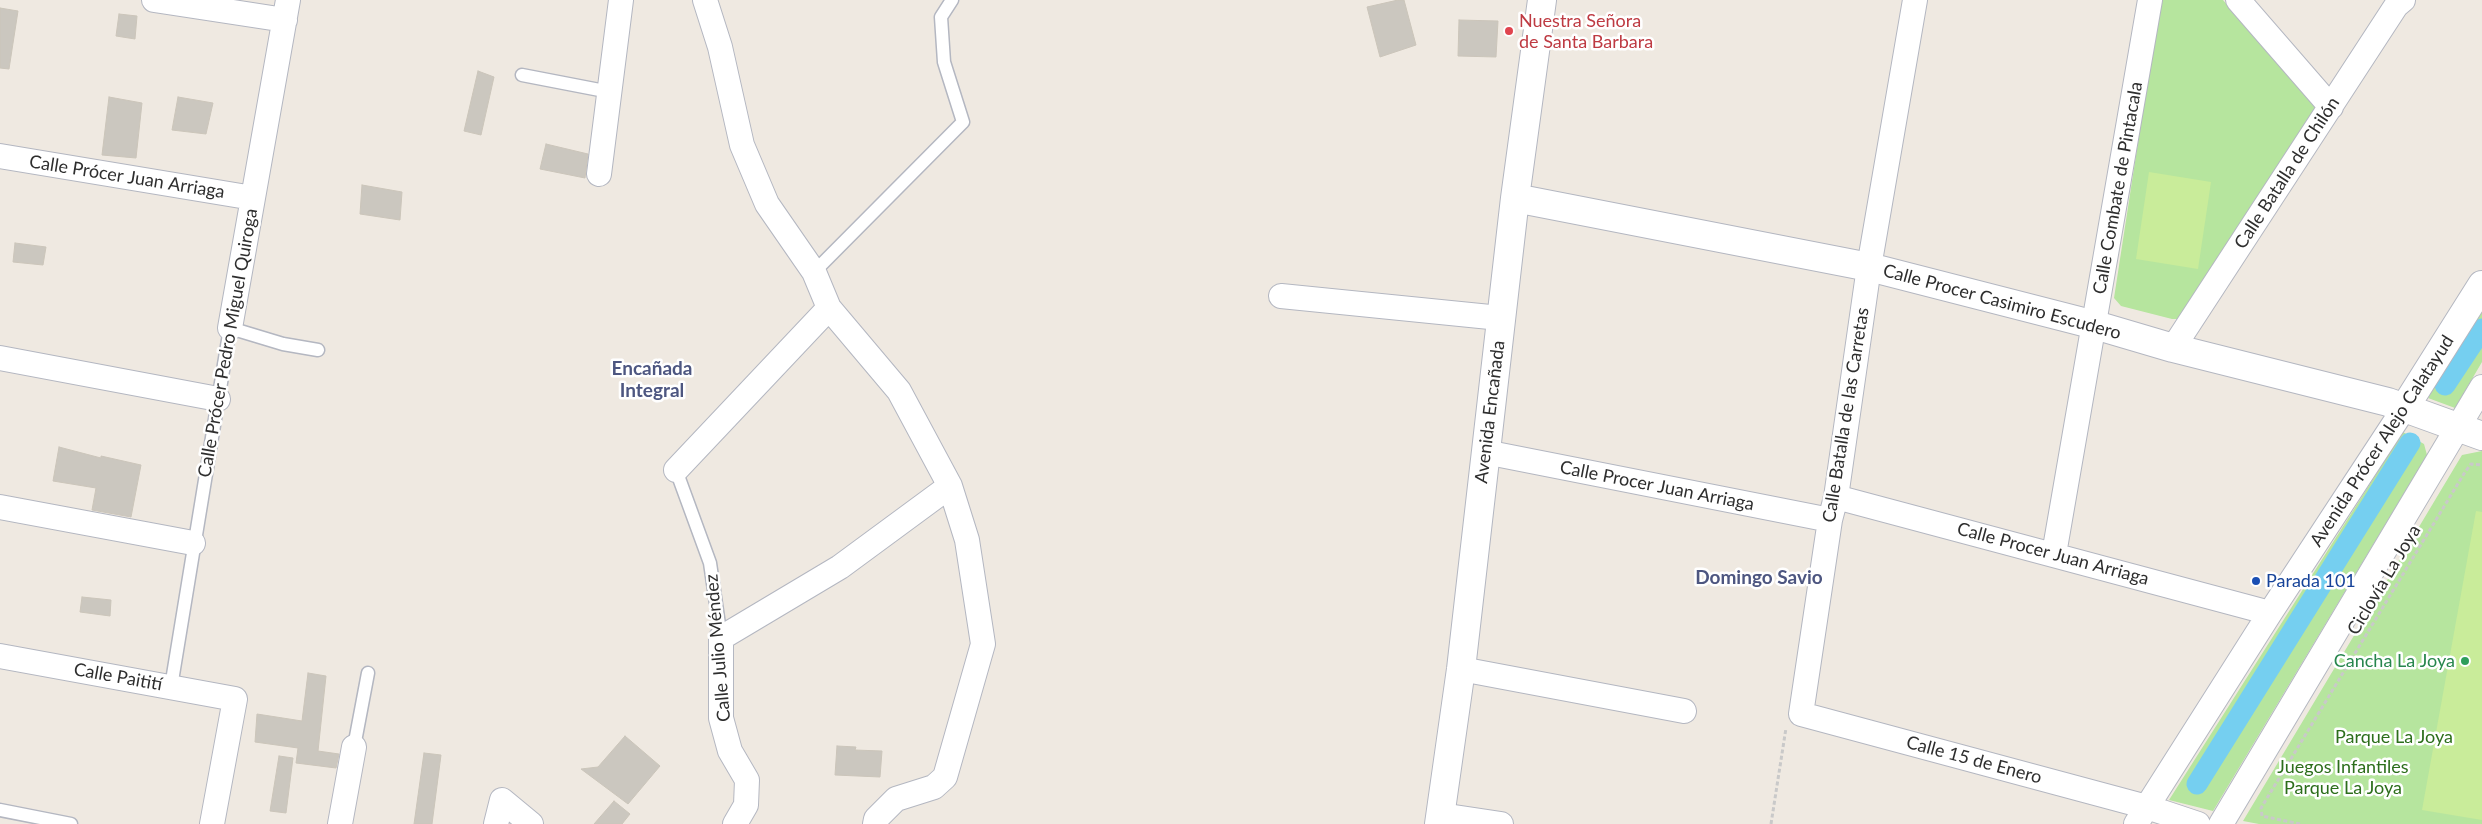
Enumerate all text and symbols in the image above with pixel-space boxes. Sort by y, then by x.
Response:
place label: Nuestra Señora de Santa Barbara [1519,10,1653,52]
marker: Nuestra Señora de Santa Barbara [1503,25,1515,37]
street label: Calle Combate de Pintacala [2089,80,2147,296]
street label: Calle Batalla de Chilón [2230,93,2344,253]
street label: Calle Prócer Juan Arriaga [28,151,226,203]
street label: Calle Prócer Pedro Miguel Quiroga [194,207,262,479]
street label: Calle Procer Casimiro Escudero [1881,260,2123,344]
street label: Calle Batalla de las Carretas [1818,306,1874,524]
street label: Avenida Prócer Alejo Calatayud [2305,331,2459,551]
street label: Avenida Encañada [1471,339,1509,485]
district label: Encañada Integral [611,358,693,402]
street label: Calle Procer Juan Arriaga [1558,457,1756,515]
street label: Calle Procer Juan Arriaga [1955,518,2151,590]
street label: Ciclovía La Joya [2343,521,2425,639]
district label: Domingo Savio [1695,567,1823,589]
place label: Parada 101 [2266,570,2356,592]
street label: Calle Julio Méndez [701,573,735,723]
marker: Parada 101 [2250,575,2262,587]
place label: Cancha La Joya [2334,650,2455,672]
marker: Cancha La Joya [2459,655,2471,667]
street label: Calle Paitití [72,659,164,695]
park label: Parque La Joya [2335,726,2453,748]
street label: Calle 15 de Enero [1904,732,2044,788]
park label: Juegos Infantiles Parque La Joya [2277,756,2409,799]

